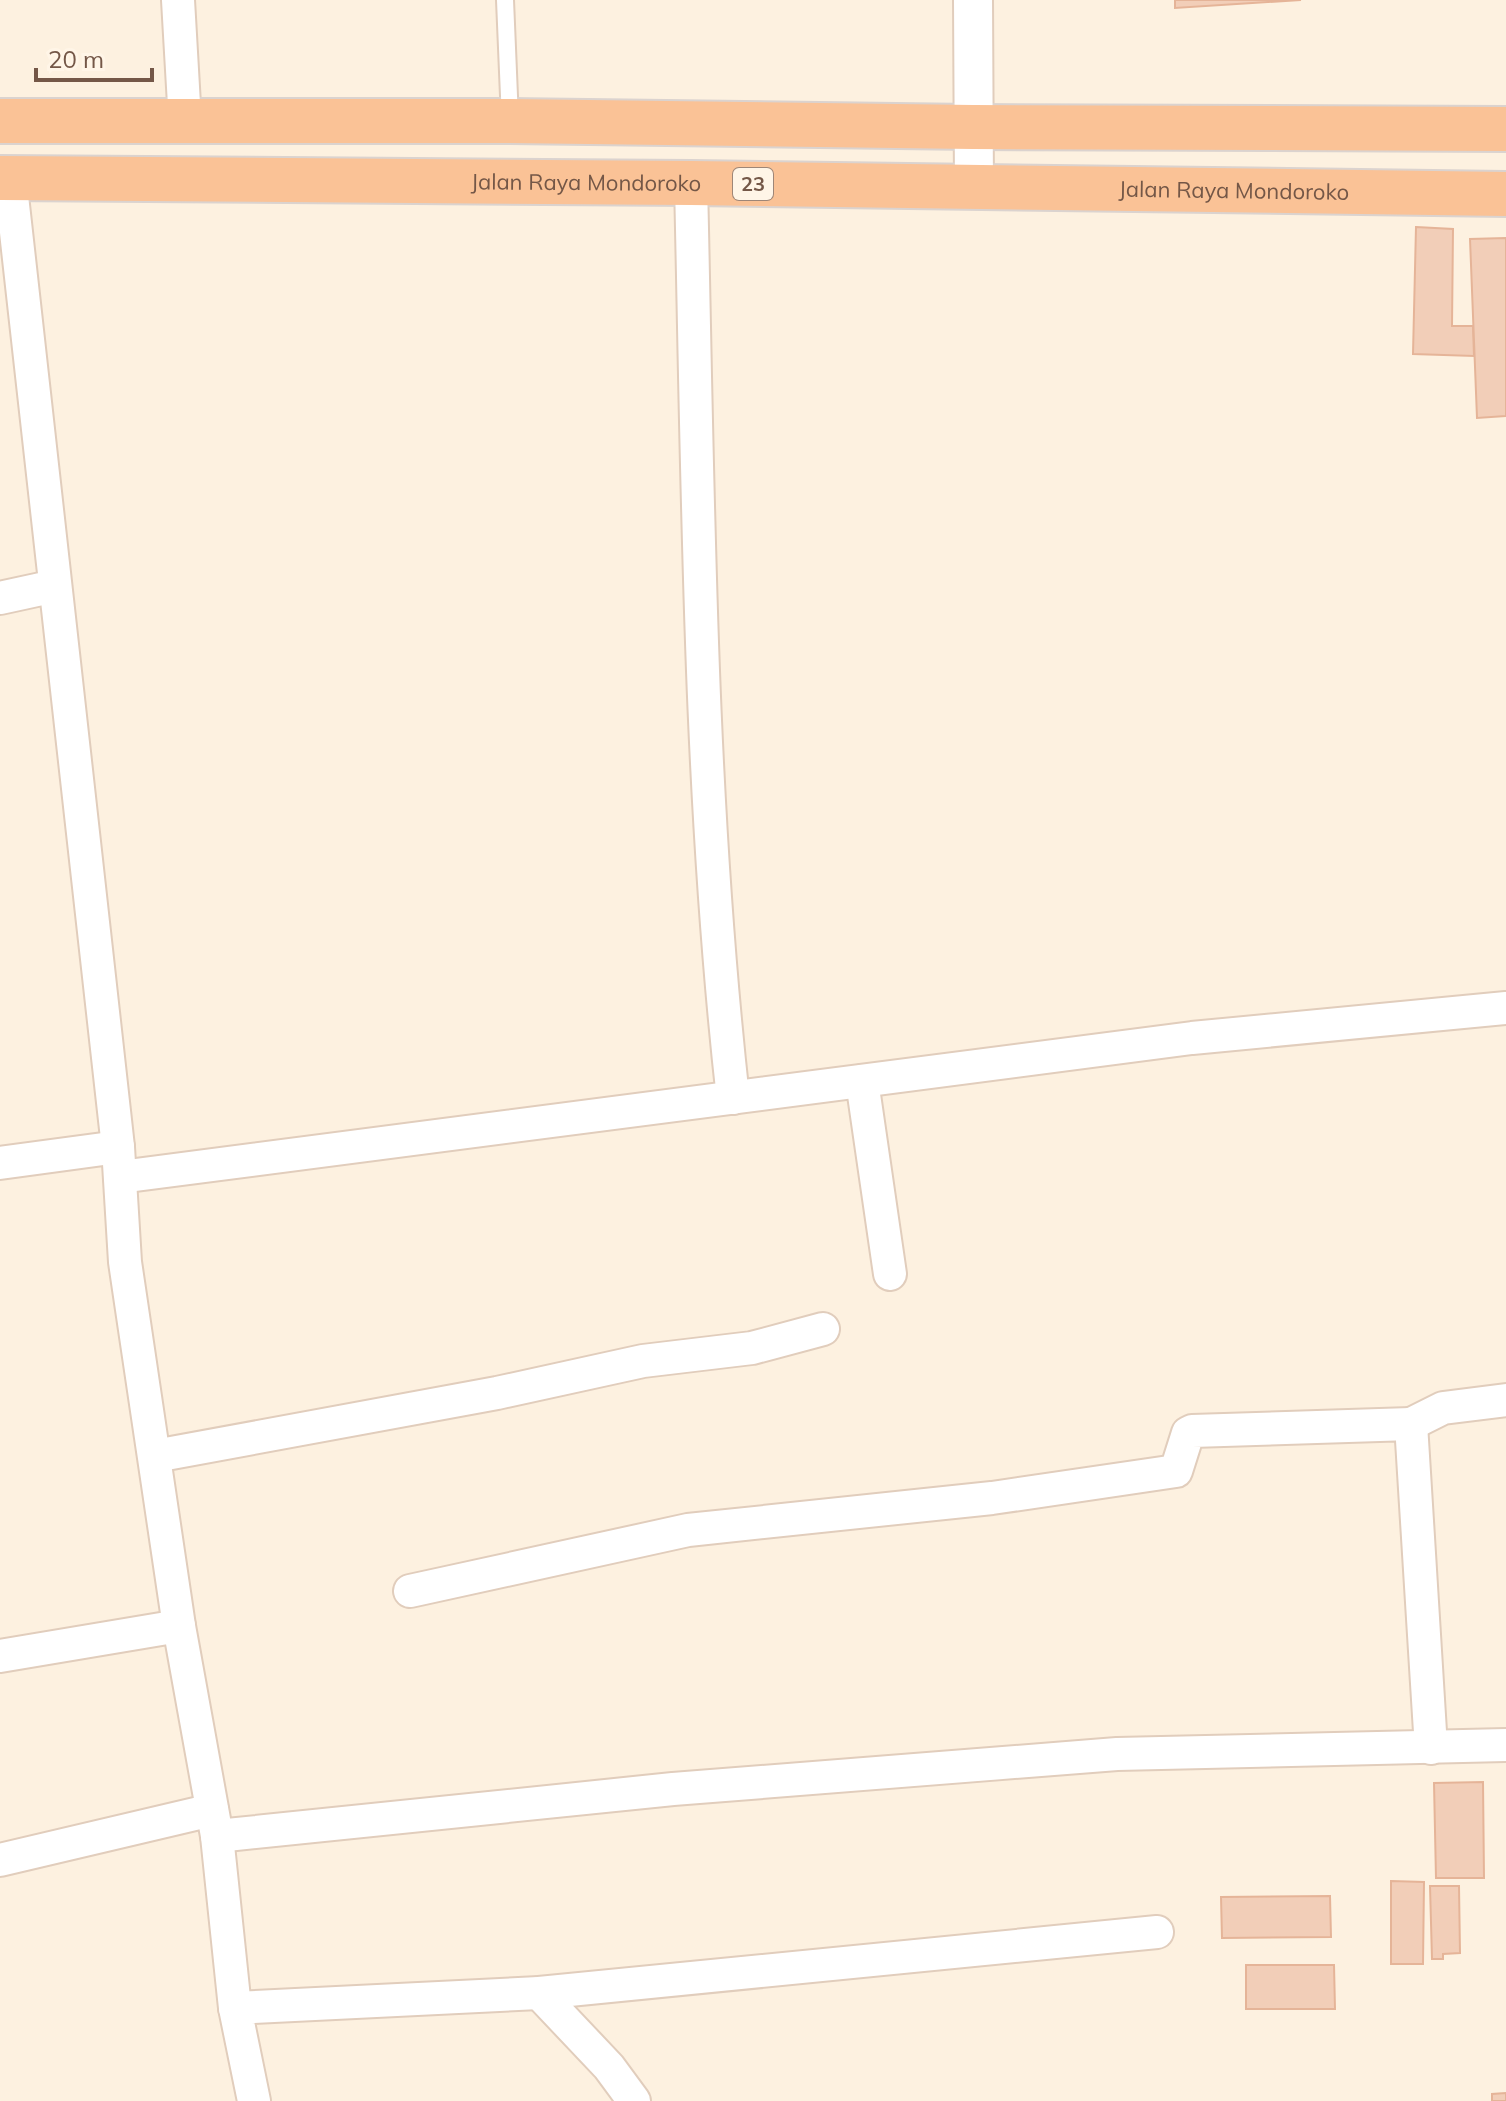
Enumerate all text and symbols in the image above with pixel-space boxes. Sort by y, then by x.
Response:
scale bar [36,32,152,82]
text: 20 m [48,44,104,74]
street label: Jalan Raya Mondoroko [471,167,701,197]
road number: 23 [733,168,773,200]
street label: Jalan Raya Mondoroko [1119,175,1349,206]

